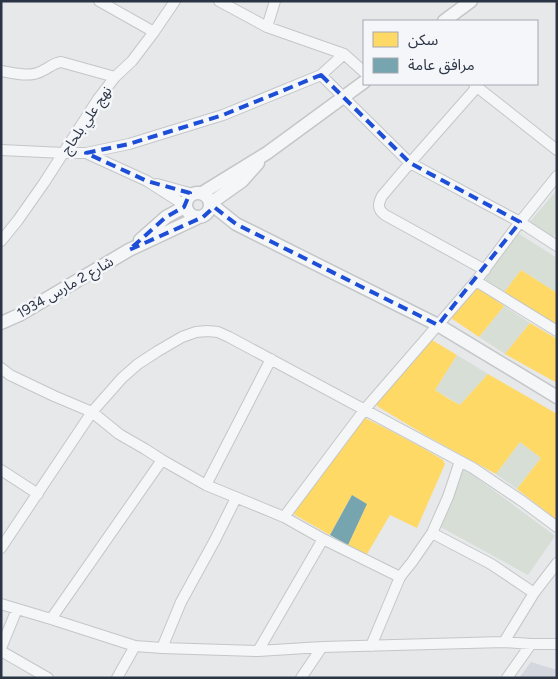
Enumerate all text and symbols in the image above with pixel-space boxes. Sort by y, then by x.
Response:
legend [363,20,538,85]
text: سكن [408,31,439,49]
text: مرافق عامة [408,56,475,75]
street label: نهج علي بلحاج [57,83,117,159]
street label: شارع 2 مارس 1934 [14,253,118,324]

